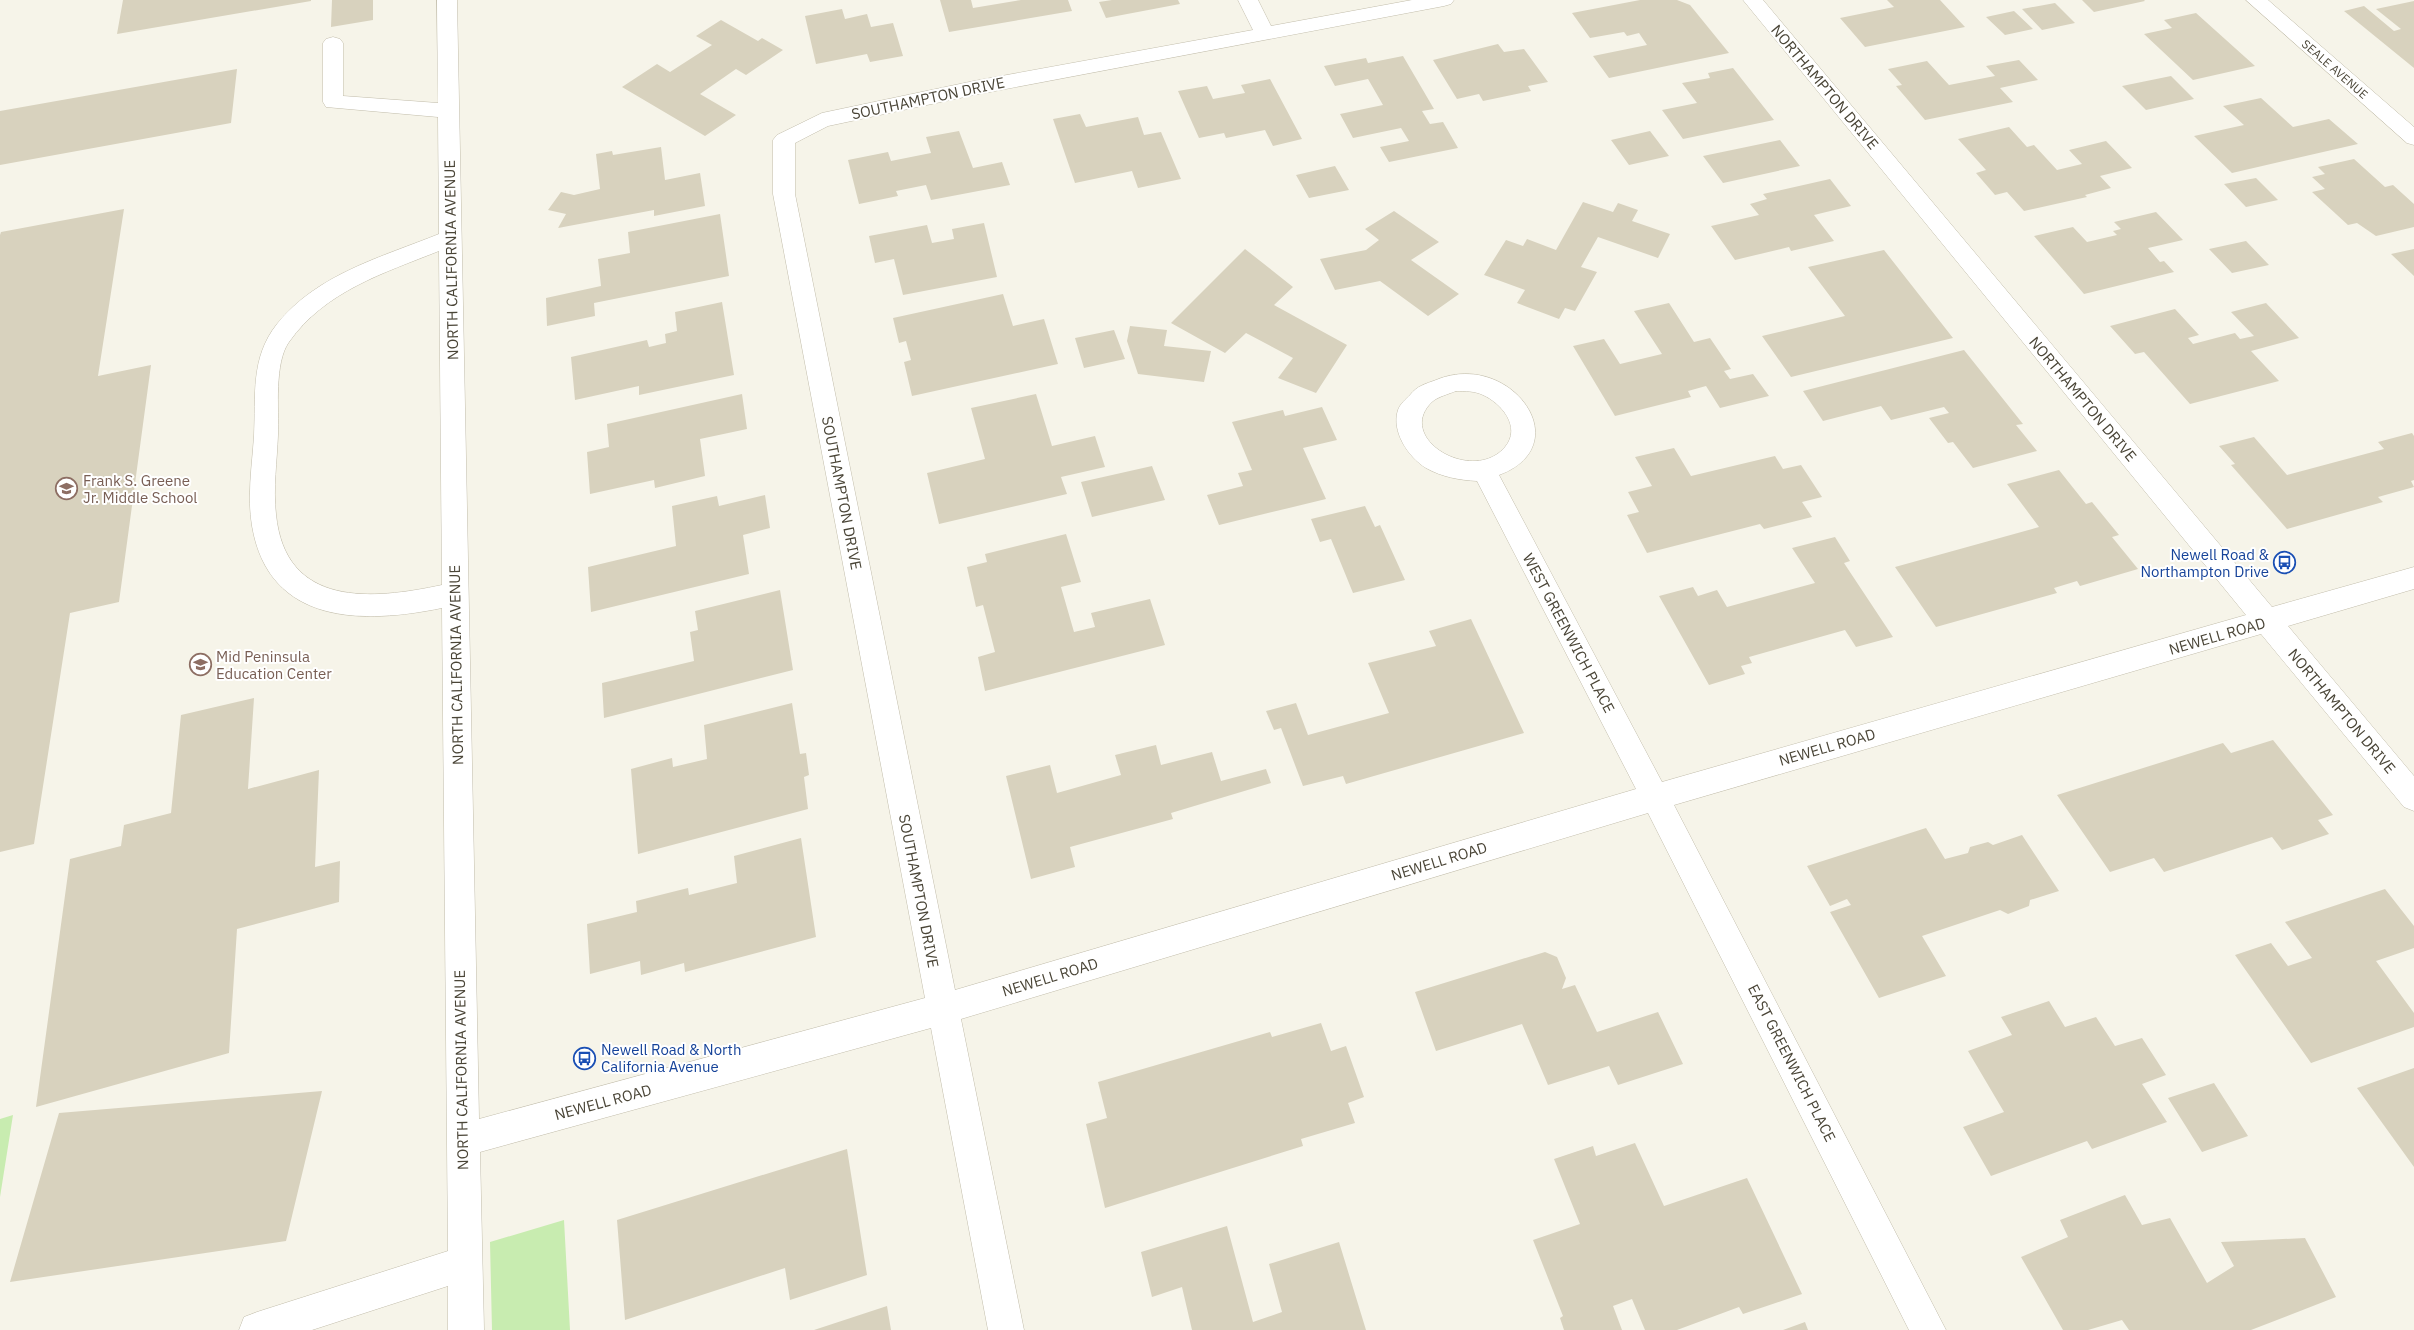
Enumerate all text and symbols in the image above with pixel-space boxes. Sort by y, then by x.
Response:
street label: NORTHAMPTON DRIVE [1767,21,1883,153]
street label: SEALE AVENUE [2299,36,2371,102]
street label: SOUTHAMPTON DRIVE [850,72,1006,124]
street label: NORTH CALIFORNIA AVENUE [440,160,462,360]
street label: NORTHAMPTON DRIVE [2025,333,2141,465]
street label: SOUTHAMPTON DRIVE [818,415,866,571]
place label: Frank S. Greene Jr. Middle School [83,471,197,507]
school or university icon: Frank S. Greene Jr. Middle School [55,477,79,501]
place label: Newell Road & Northampton Drive [2140,545,2270,581]
street label: WEST GREENWICH PLACE [1519,550,1619,716]
bus stop icon: Newell Road & Northampton Drive [2273,551,2297,575]
street label: NORTH CALIFORNIA AVENUE [445,565,467,765]
street label: NEWELL ROAD [2167,613,2267,659]
street label: NORTHAMPTON DRIVE [2284,645,2400,777]
place label: Mid Peninsula Education Center [216,647,332,683]
school or university icon: Mid Peninsula Education Center [188,653,212,677]
street label: NEWELL ROAD [1777,724,1877,770]
street label: SOUTHAMPTON DRIVE [895,813,943,969]
street label: NEWELL ROAD [1389,837,1489,885]
street label: NEWELL ROAD [1000,953,1100,1001]
street label: NORTH CALIFORNIA AVENUE [450,970,472,1170]
street label: EAST GREENWICH PLACE [1744,981,1840,1145]
place label: Newell Road & North California Avenue [601,1040,741,1076]
bus stop icon: Newell Road & North California Avenue [573,1046,597,1070]
street label: NEWELL ROAD [552,1080,654,1124]

